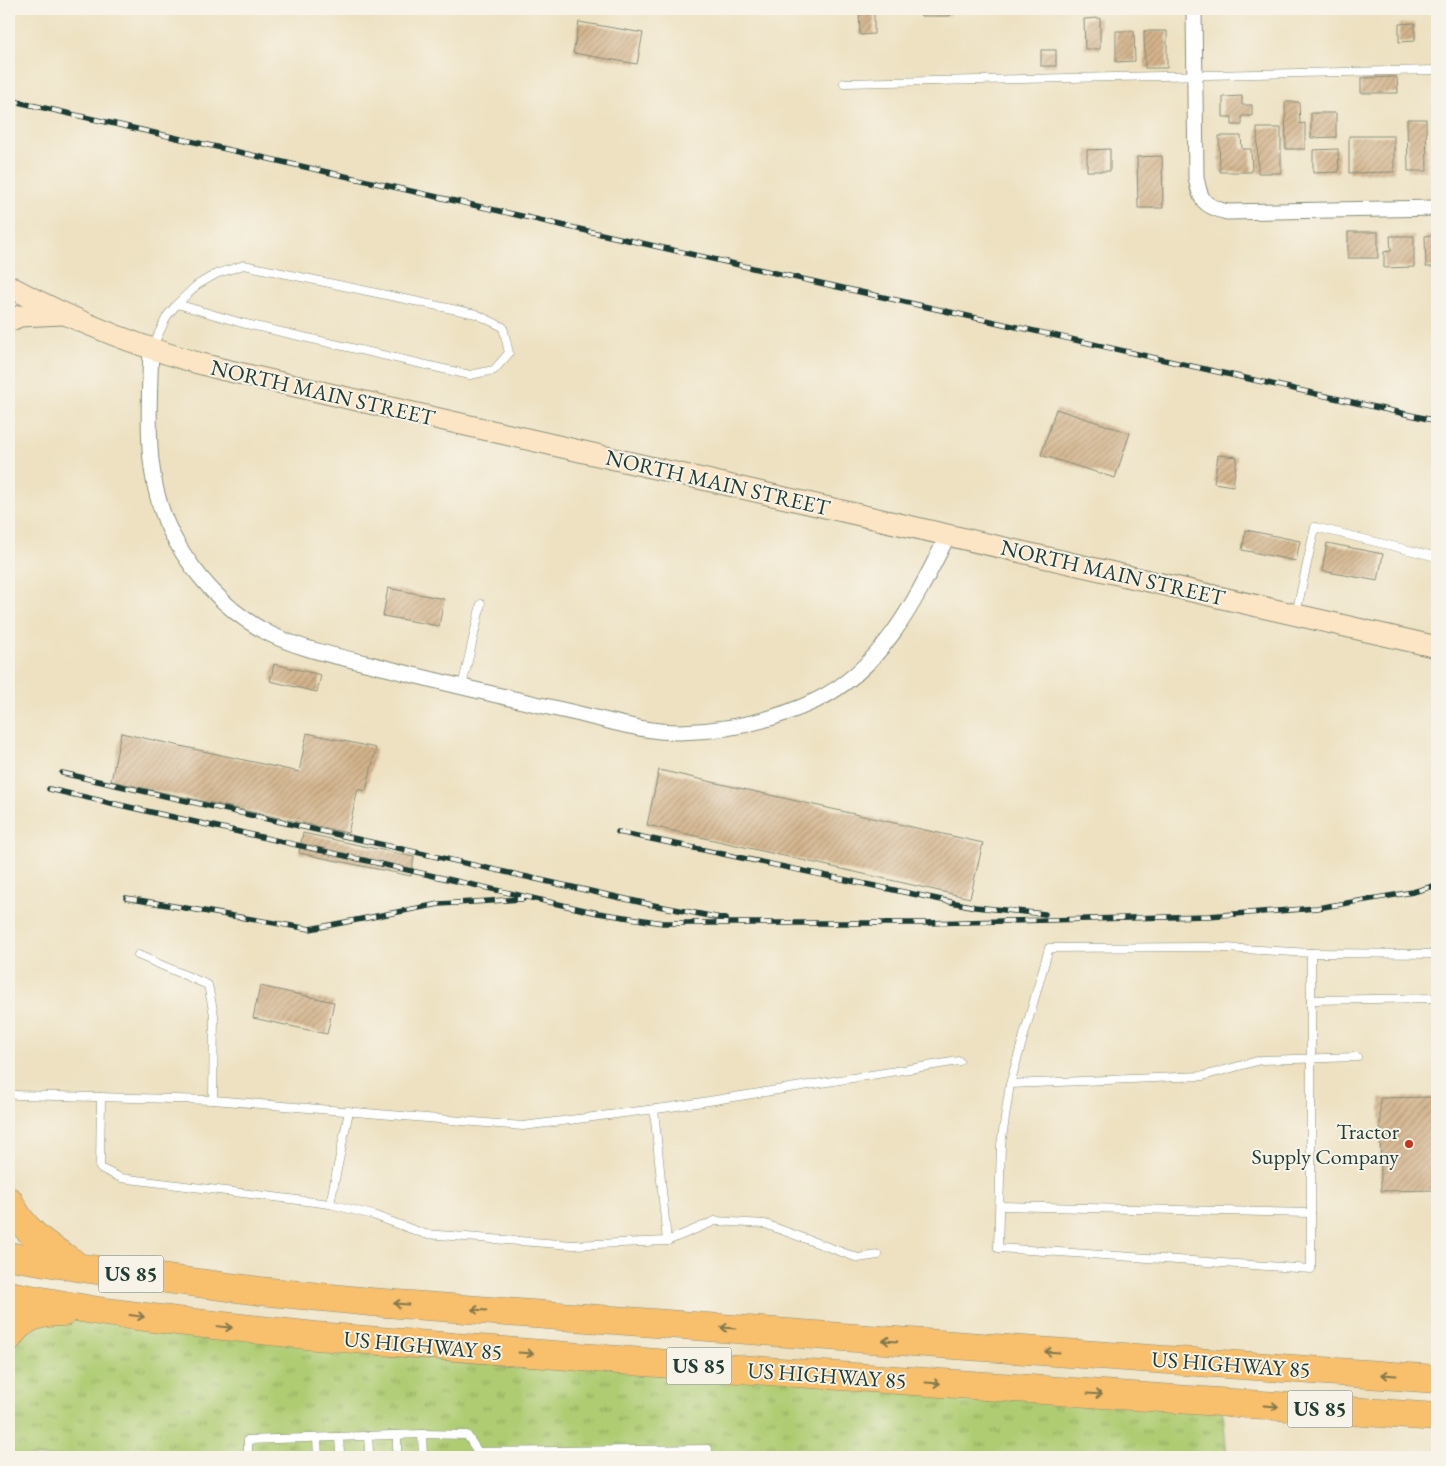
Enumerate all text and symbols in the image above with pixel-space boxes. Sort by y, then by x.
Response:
street label: NORTH MAIN STREET [208,353,438,432]
street label: NORTH MAIN STREET [603,443,833,522]
street label: NORTH MAIN STREET [998,533,1228,612]
place label: Tractor Supply Company [1252,1117,1400,1171]
marker: Tractor Supply Company [1403,1138,1415,1150]
road number: US 85 [98,1256,164,1292]
one-way arrow [393,1300,409,1309]
one-way arrow [471,1306,487,1315]
one-way arrow [129,1311,145,1321]
one-way arrow [217,1322,233,1332]
street label: US HIGHWAY 85 [342,1324,503,1367]
one-way arrow [720,1324,736,1333]
one-way arrow [882,1336,898,1345]
street label: US HIGHWAY 85 [1151,1344,1311,1385]
one-way arrow [1045,1347,1061,1357]
road number: US 85 [666,1348,732,1384]
one-way arrow [518,1349,534,1358]
street label: US HIGHWAY 85 [747,1355,907,1396]
one-way arrow [1381,1371,1397,1380]
one-way arrow [925,1378,941,1388]
one-way arrow [1087,1389,1103,1398]
road number: US 85 [1288,1390,1352,1428]
one-way arrow [1262,1401,1278,1410]

